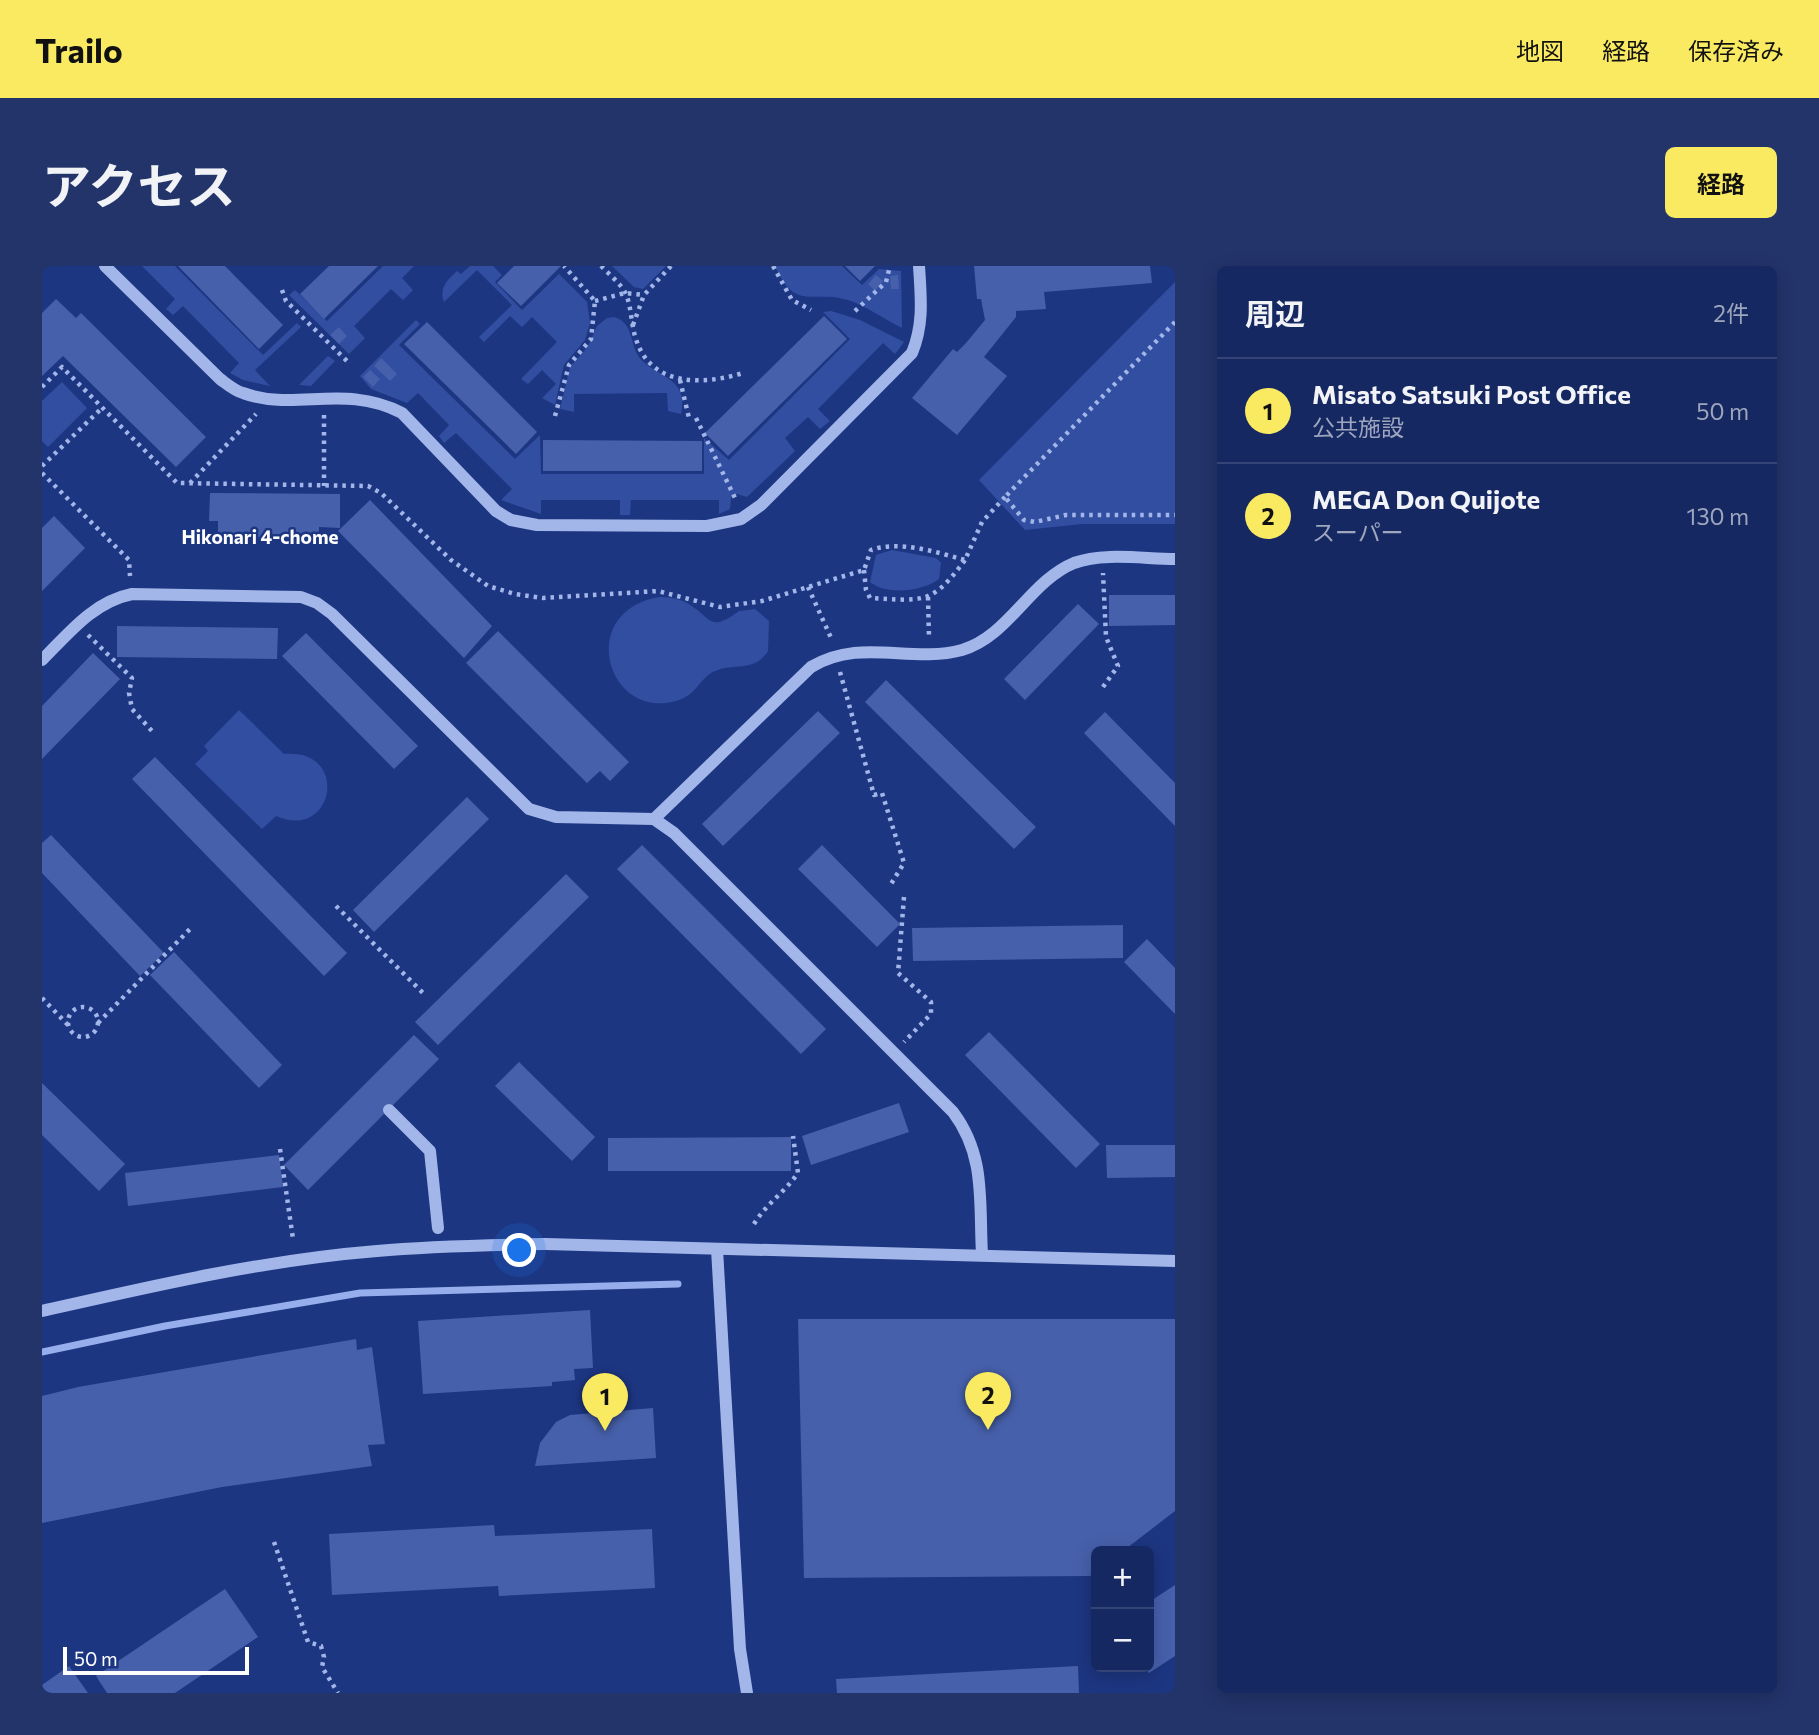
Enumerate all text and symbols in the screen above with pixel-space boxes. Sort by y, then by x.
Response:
text: Trailo [35,29,123,70]
text: 地図 [1516,36,1564,65]
text: 経路 [1602,36,1650,65]
text: 保存済み [1688,36,1784,65]
button: 経路 [1665,147,1777,218]
text: アクセス [42,154,236,214]
text: 周辺 [1245,294,1305,331]
text: 2件 [1713,299,1749,327]
text: Misato Satsuki Post Office [1312,378,1631,409]
text: 1 [1263,397,1273,425]
text: 50 m [1696,397,1749,425]
text: 公共施設 [1312,413,1404,441]
text: MEGA Don Quijote [1312,483,1540,514]
text: 2 [1261,502,1275,530]
text: 130 m [1687,502,1749,530]
text: スーパー [1312,518,1404,546]
district label: Hikonari 4-chome [182,525,338,548]
your location [502,1233,536,1267]
pin: 2 [965,1372,1011,1430]
pin: 1 [582,1373,628,1431]
map controls [1091,1546,1154,1672]
button: + [1091,1546,1154,1609]
button: − [1091,1609,1154,1672]
scale bar [63,1644,248,1676]
text: 50 m [74,1647,118,1670]

